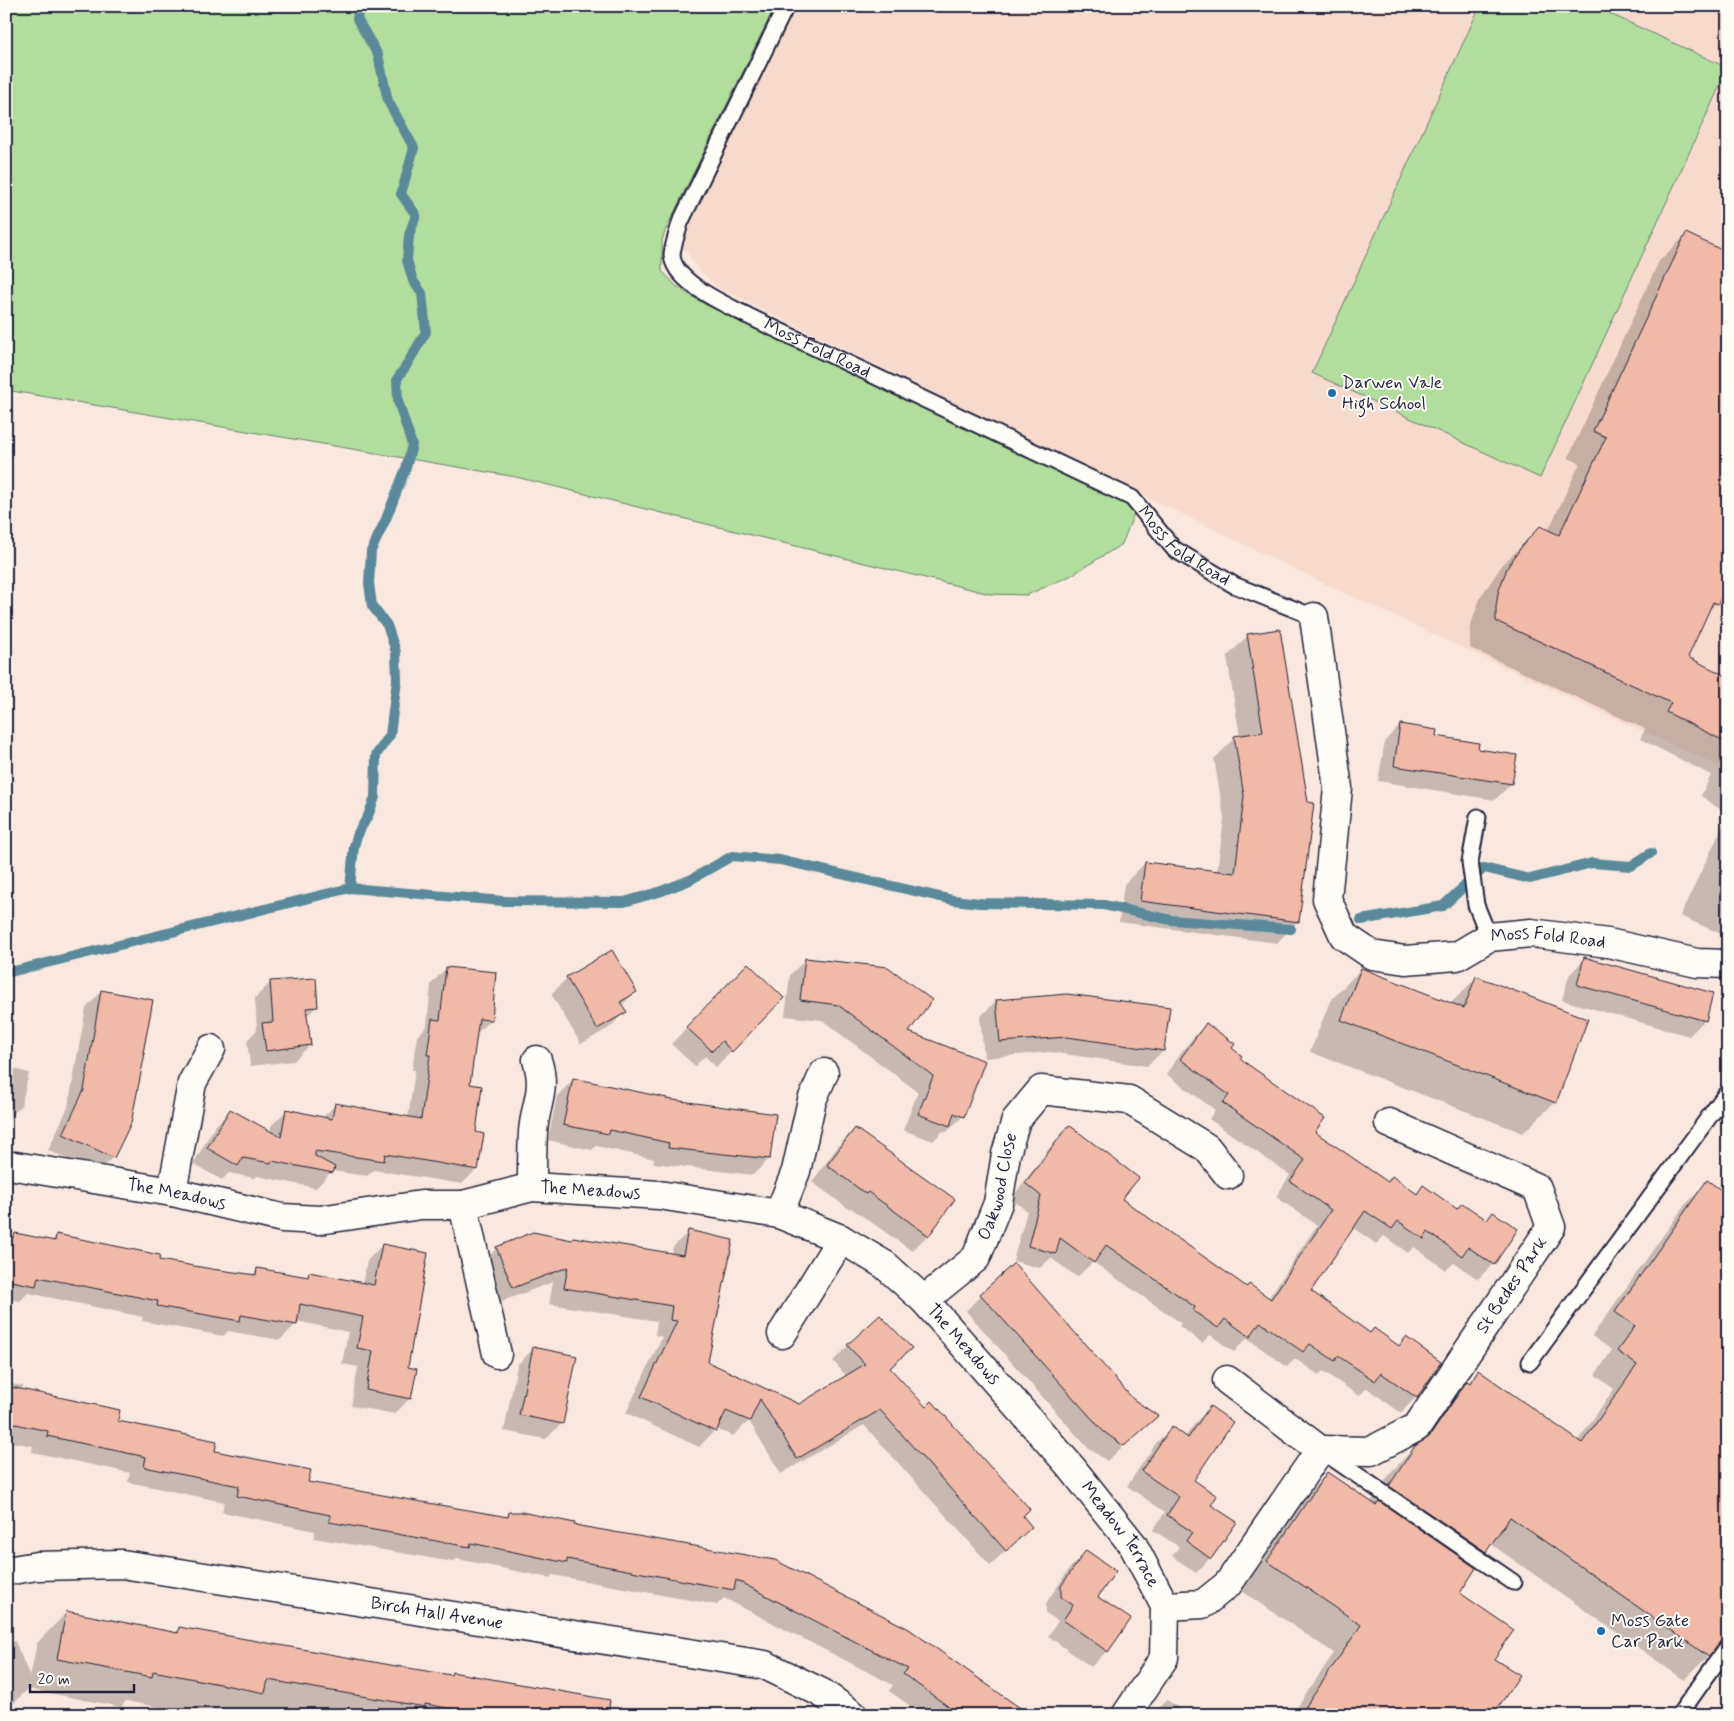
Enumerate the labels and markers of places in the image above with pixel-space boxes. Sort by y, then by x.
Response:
place label: Darwen Vale High School [1342,371,1443,418]
marker: Darwen Vale High School [1326,387,1338,399]
place label: Moss Gate Car Park [1611,1609,1689,1654]
marker: Moss Gate Car Park [1595,1625,1607,1637]

